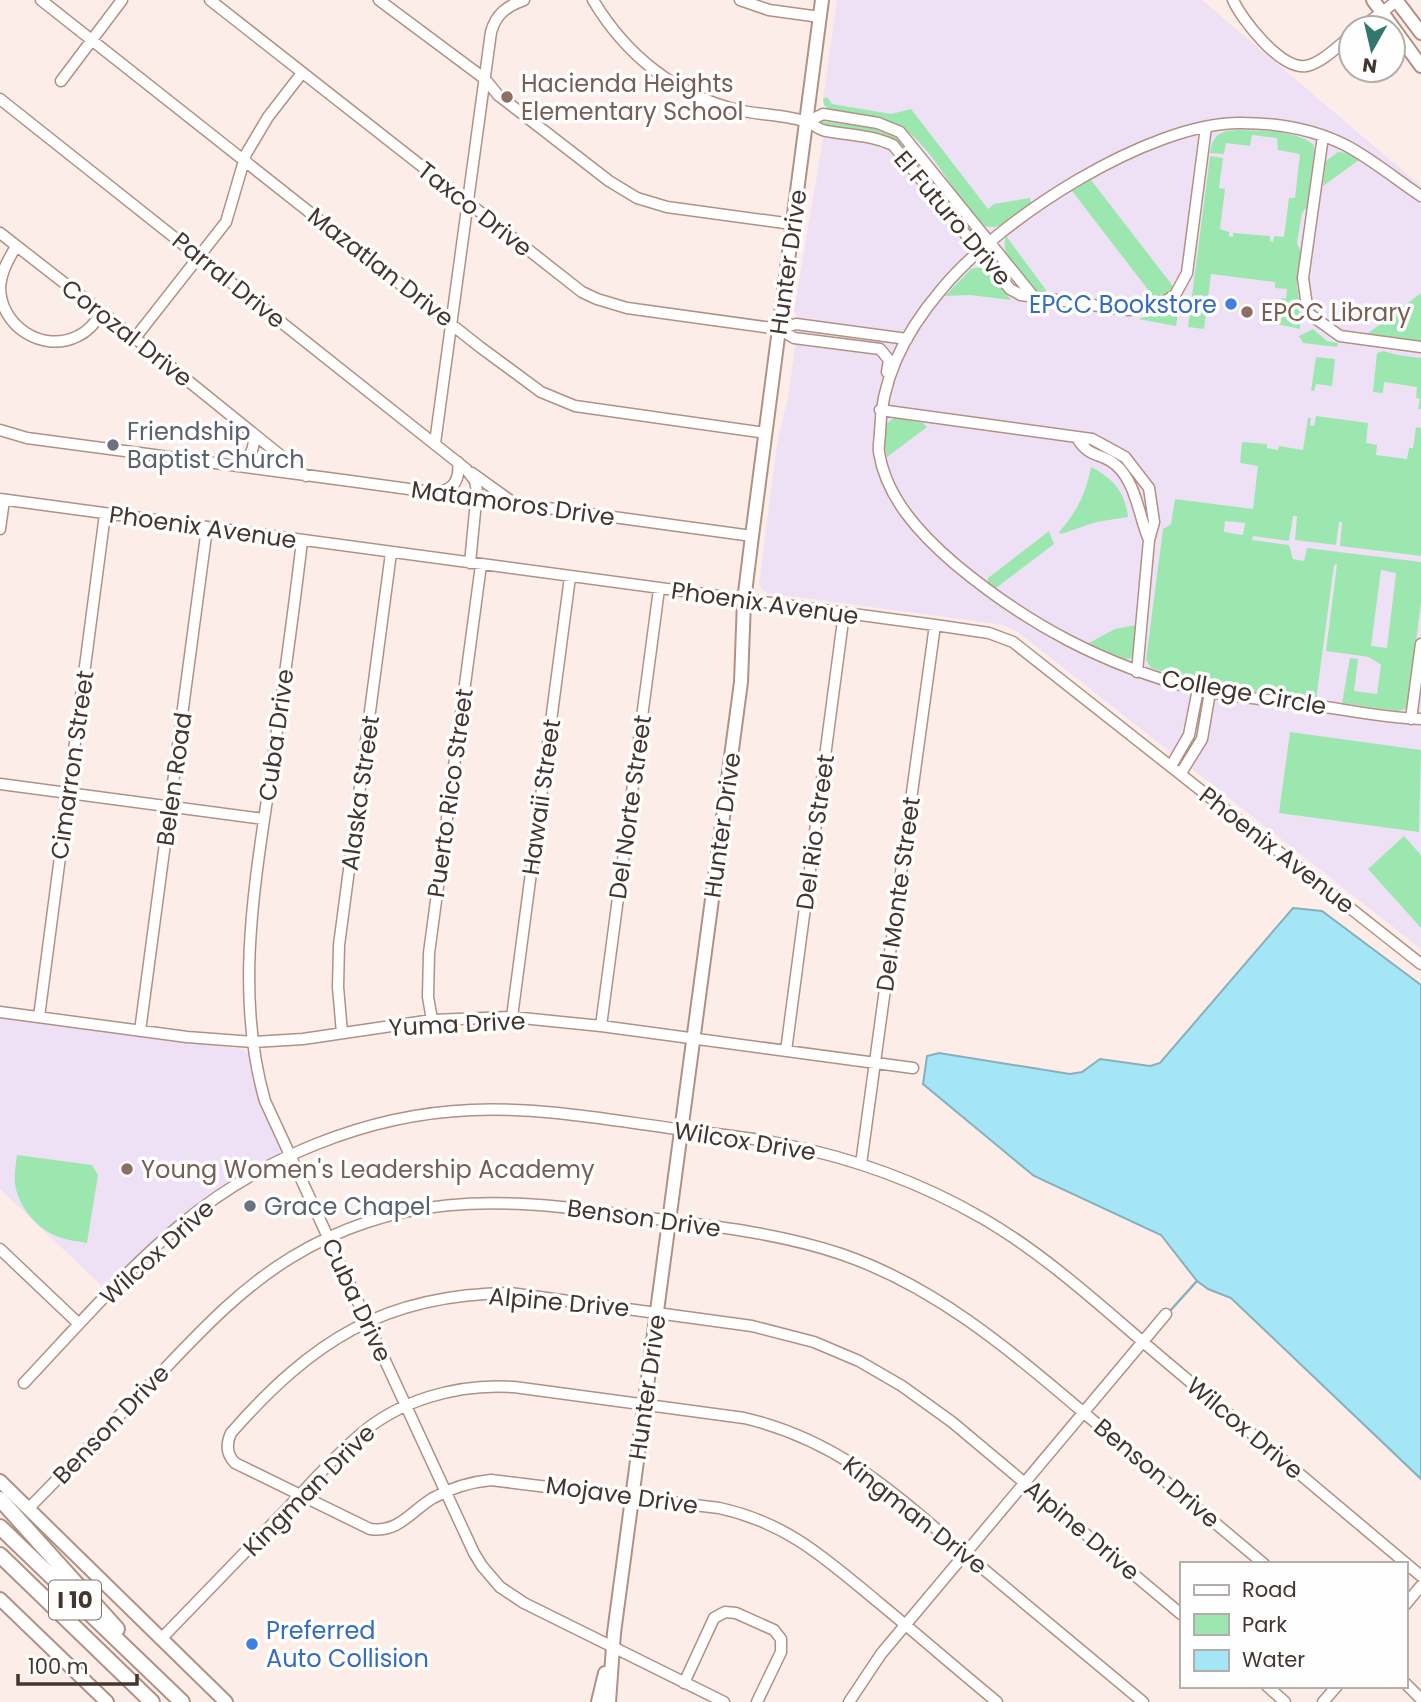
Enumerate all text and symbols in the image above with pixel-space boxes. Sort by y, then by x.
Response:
north arrow [1337,14,1407,84]
text: N [1361,51,1379,80]
place label: Hacienda Heights Elementary School [521,67,744,128]
marker: Hacienda Heights Elementary School [499,89,515,105]
street label: El Futuro Drive [887,143,1019,293]
street label: Taxco Drive [411,154,539,264]
street label: Hunter Drive [761,187,815,337]
street label: Mazatlan Drive [301,200,461,334]
street label: Parral Drive [165,224,293,336]
street label: Corozal Drive [55,271,199,395]
place label: EPCC Bookstore [1029,288,1217,321]
marker: EPCC Bookstore [1223,296,1239,312]
place label: EPCC Library [1261,296,1411,329]
marker: EPCC Library [1239,304,1255,320]
place label: Friendship Baptist Church [127,415,305,476]
marker: Friendship Baptist Church [105,437,121,453]
street label: Matamoros Drive [409,472,617,534]
street label: Phoenix Avenue [107,498,299,556]
street label: Phoenix Avenue [669,574,861,632]
street label: College Circle [1159,661,1329,723]
street label: Cuba Drive [250,667,302,803]
street label: Cimarron Street [42,668,102,862]
street label: Puerto Rico Street [419,686,481,900]
street label: Belen Road [148,710,200,848]
street label: Alaska Street [333,713,387,873]
street label: Del Norte Street [601,713,659,901]
street label: Hawaii Street [514,717,568,877]
street label: Hunter Drive [695,750,749,900]
street label: Del Rio Street [788,752,842,912]
street label: Phoenix Avenue [1192,779,1362,921]
street label: Del Monte Street [868,795,928,993]
street label: Yuma Drive [388,1004,526,1044]
street label: Wilcox Drive [672,1113,818,1169]
place label: Young Women's Leadership Academy [141,1153,595,1186]
marker: Young Women's Leadership Academy [119,1161,135,1177]
place label: Grace Chapel [264,1190,431,1223]
street label: Benson Drive [565,1191,723,1245]
street label: Wilcox Drive [93,1192,221,1312]
marker: Grace Chapel [242,1198,258,1214]
street label: Cuba Drive [314,1233,400,1367]
street label: Alpine Drive [487,1279,631,1325]
street label: Hunter Drive [620,1312,674,1462]
street label: Benson Drive [45,1357,177,1491]
street label: Wilcox Drive [1180,1369,1310,1487]
street label: Benson Drive [1087,1411,1227,1535]
street label: Kingman Drive [236,1417,382,1563]
street label: Kingman Drive [836,1448,994,1582]
street label: Mojave Drive [544,1468,700,1522]
street label: Alpine Drive [1017,1472,1147,1588]
legend [1180,1562,1407,1688]
text: Road [1242,1575,1297,1604]
road number: I 10 [49,1581,101,1620]
text: Park [1242,1610,1287,1639]
place label: Preferred Auto Collision [266,1614,429,1675]
marker: Preferred Auto Collision [244,1636,260,1652]
scale bar [18,1642,136,1686]
text: Water [1242,1645,1305,1674]
text: 100 m [28,1652,88,1681]

